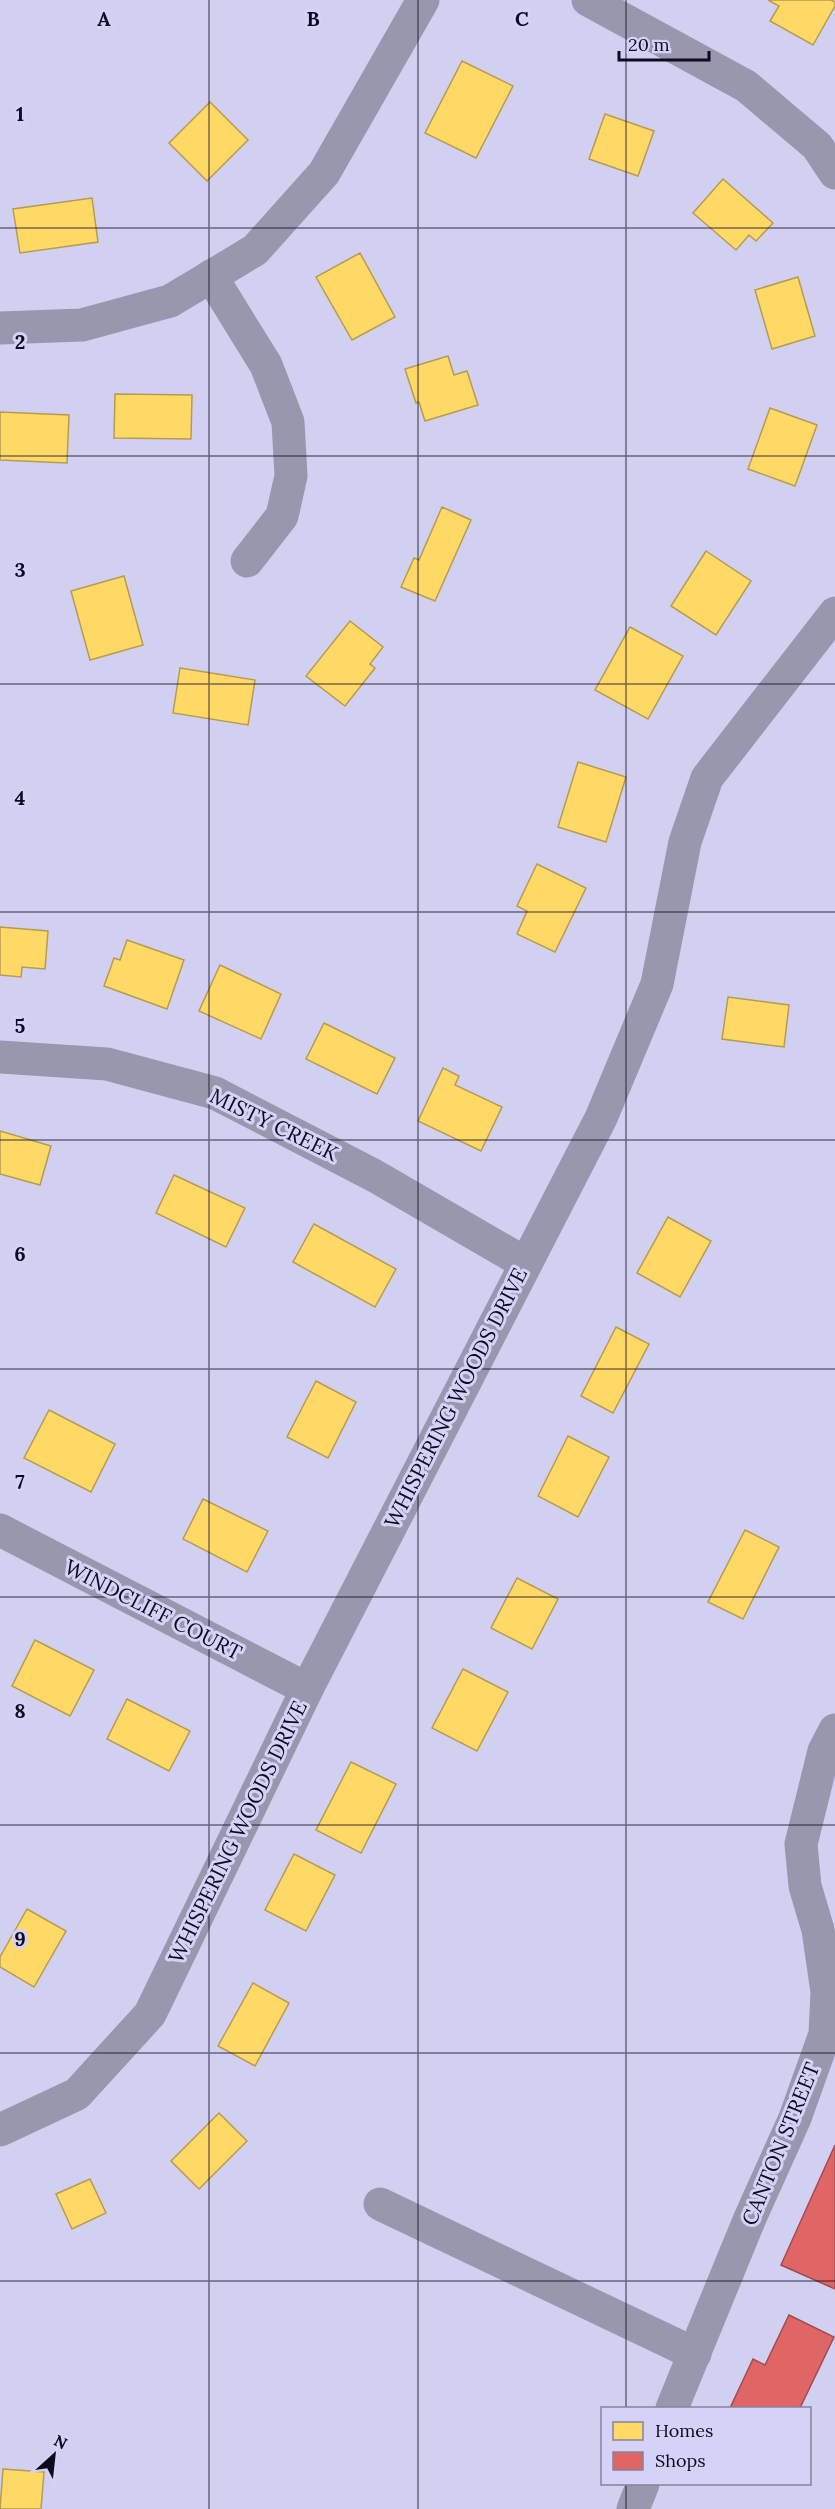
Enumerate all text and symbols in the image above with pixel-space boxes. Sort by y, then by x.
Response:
text: A [97,6,111,31]
text: B [306,6,320,31]
text: C [515,6,529,31]
scale bar [619,24,709,62]
text: 20 m [628,33,670,56]
text: 1 [16,101,24,126]
text: 2 [15,329,25,354]
text: 3 [14,557,26,582]
text: 4 [15,785,26,810]
text: 5 [15,1013,26,1038]
street label: MISTY CREEK [206,1082,343,1168]
text: 6 [14,1241,26,1266]
street label: WHISPERING WOODS DRIVE [378,1263,533,1533]
text: 7 [15,1469,25,1494]
street label: WINDCLIFF COURT [60,1553,247,1666]
street label: WHISPERING WOODS DRIVE [162,1696,313,1967]
text: 8 [14,1698,26,1723]
text: 9 [14,1926,26,1951]
street label: CANTON STREET [736,2058,825,2229]
legend [601,2407,811,2485]
text: Homes [655,2419,713,2442]
north arrow [24,2425,84,2485]
text: N [51,2430,71,2453]
text: Shops [655,2449,706,2472]

